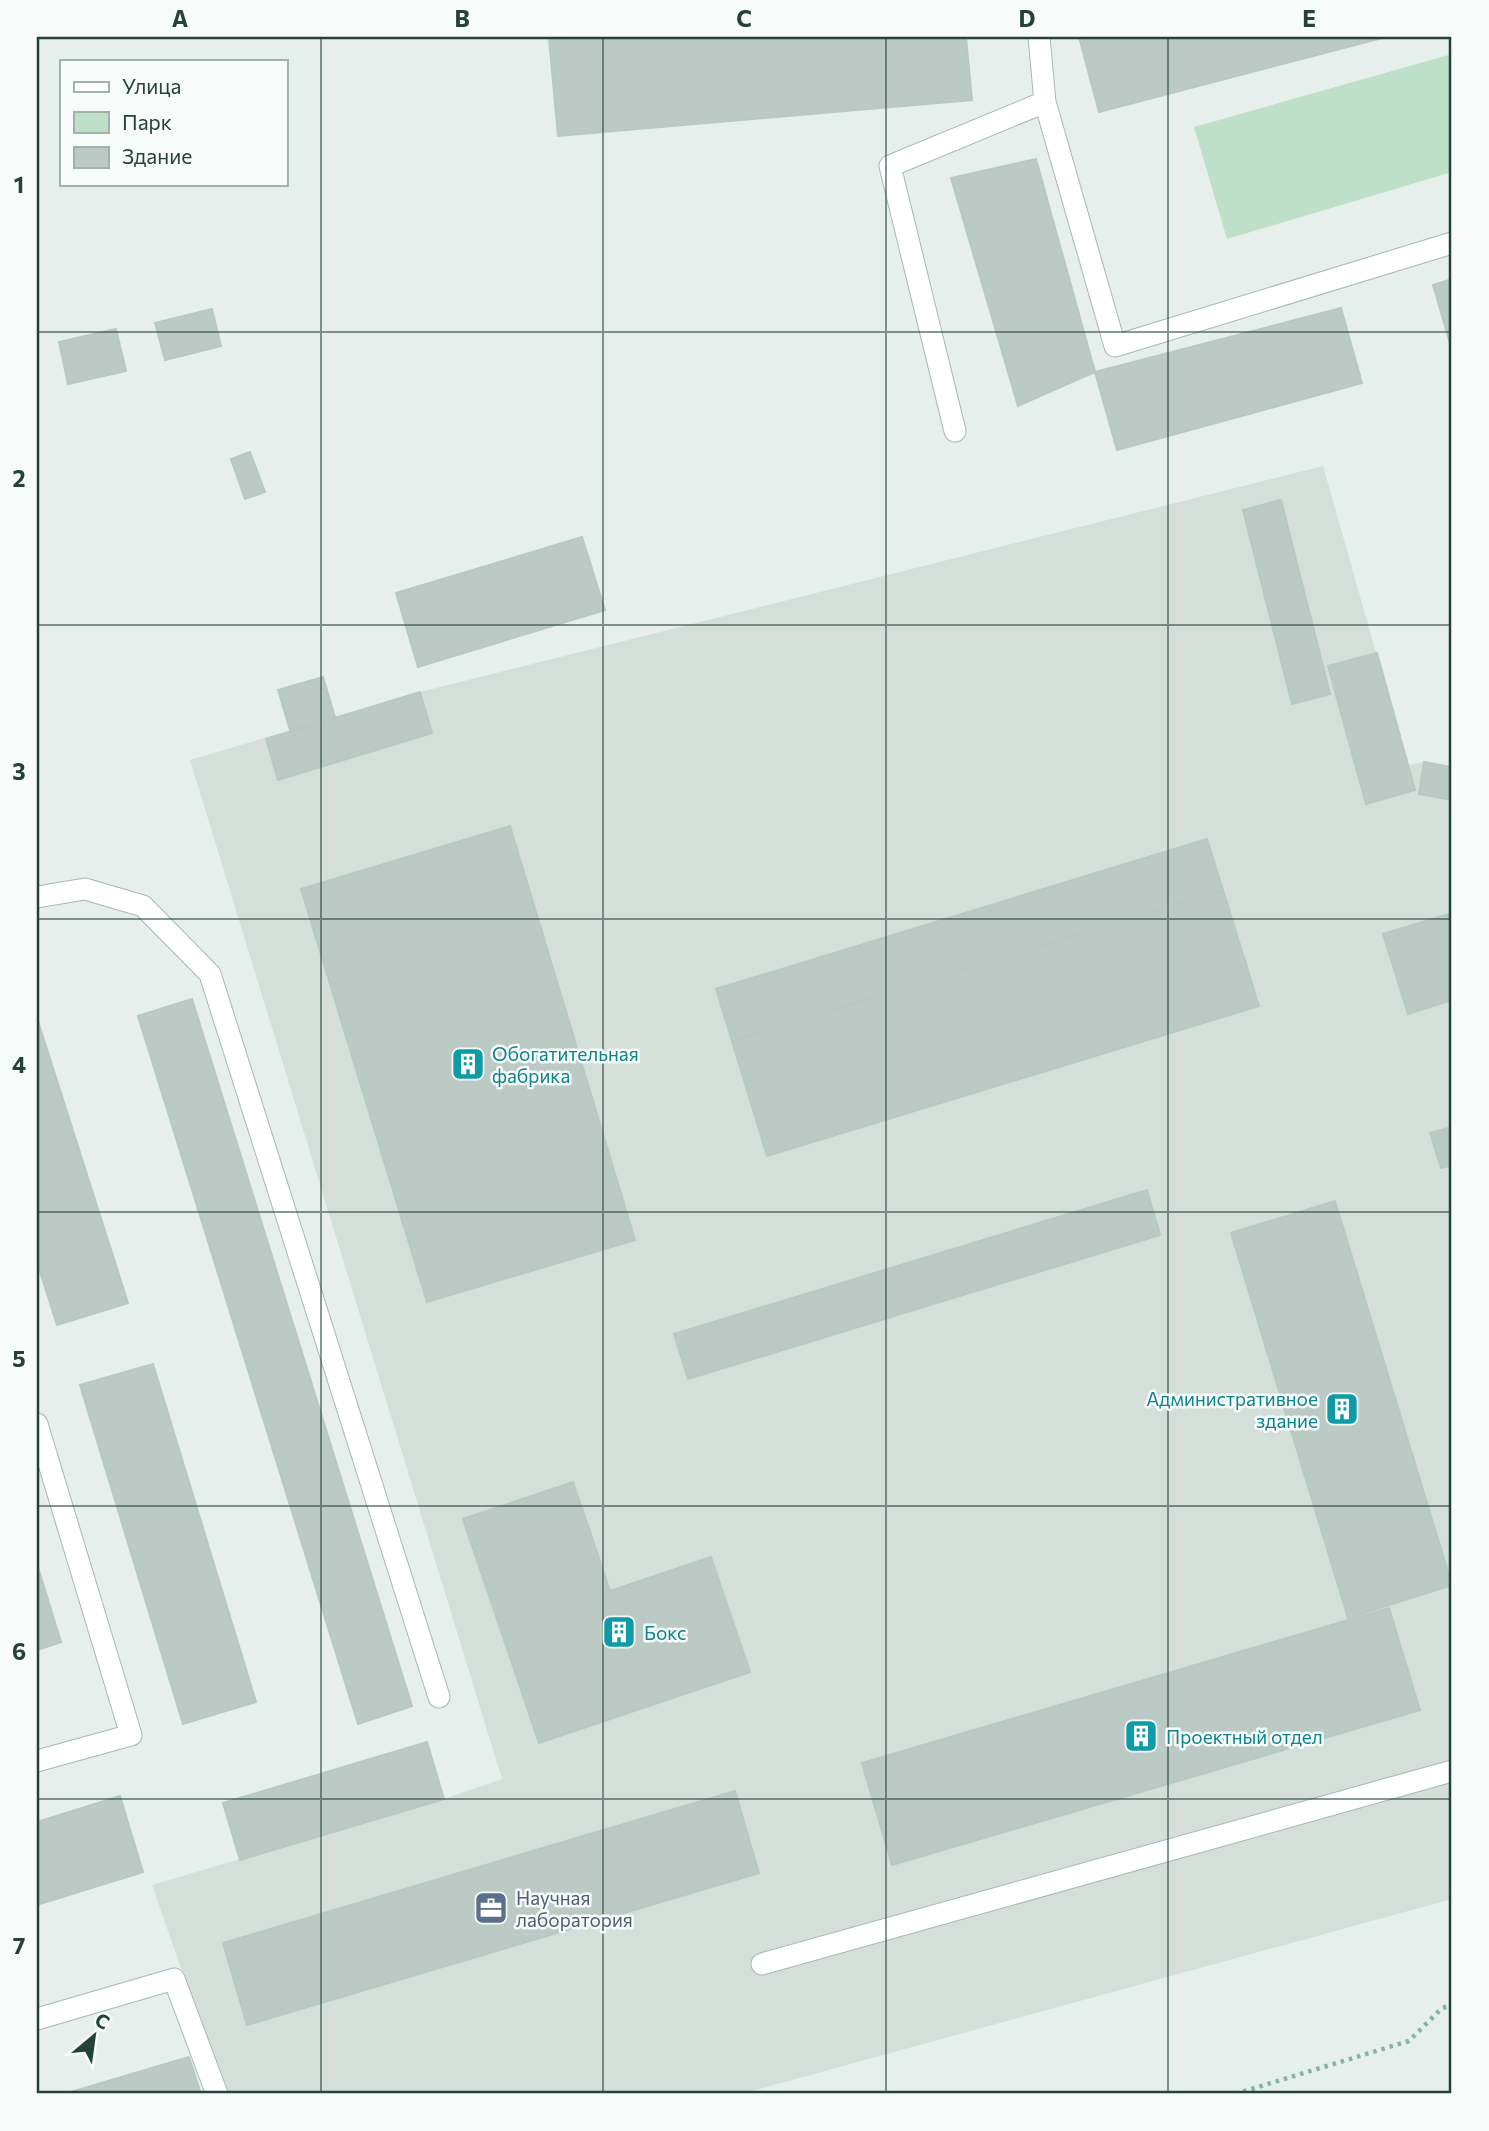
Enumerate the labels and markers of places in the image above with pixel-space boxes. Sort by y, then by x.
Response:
place label: Обогатительная фабрика [492,1042,639,1087]
building icon: Обогатительная фабрика [449,1045,487,1083]
place label: Административное здание [1146,1387,1318,1432]
building icon: Административное здание [1323,1390,1361,1428]
building icon: Бокс [600,1613,638,1651]
place label: Бокс [644,1621,686,1644]
building icon: Проектный отдел [1122,1717,1160,1755]
place label: Проектный отдел [1166,1725,1323,1748]
place label: Научная лаборатория [516,1886,633,1931]
office icon: Научная лаборатория [472,1889,510,1927]

